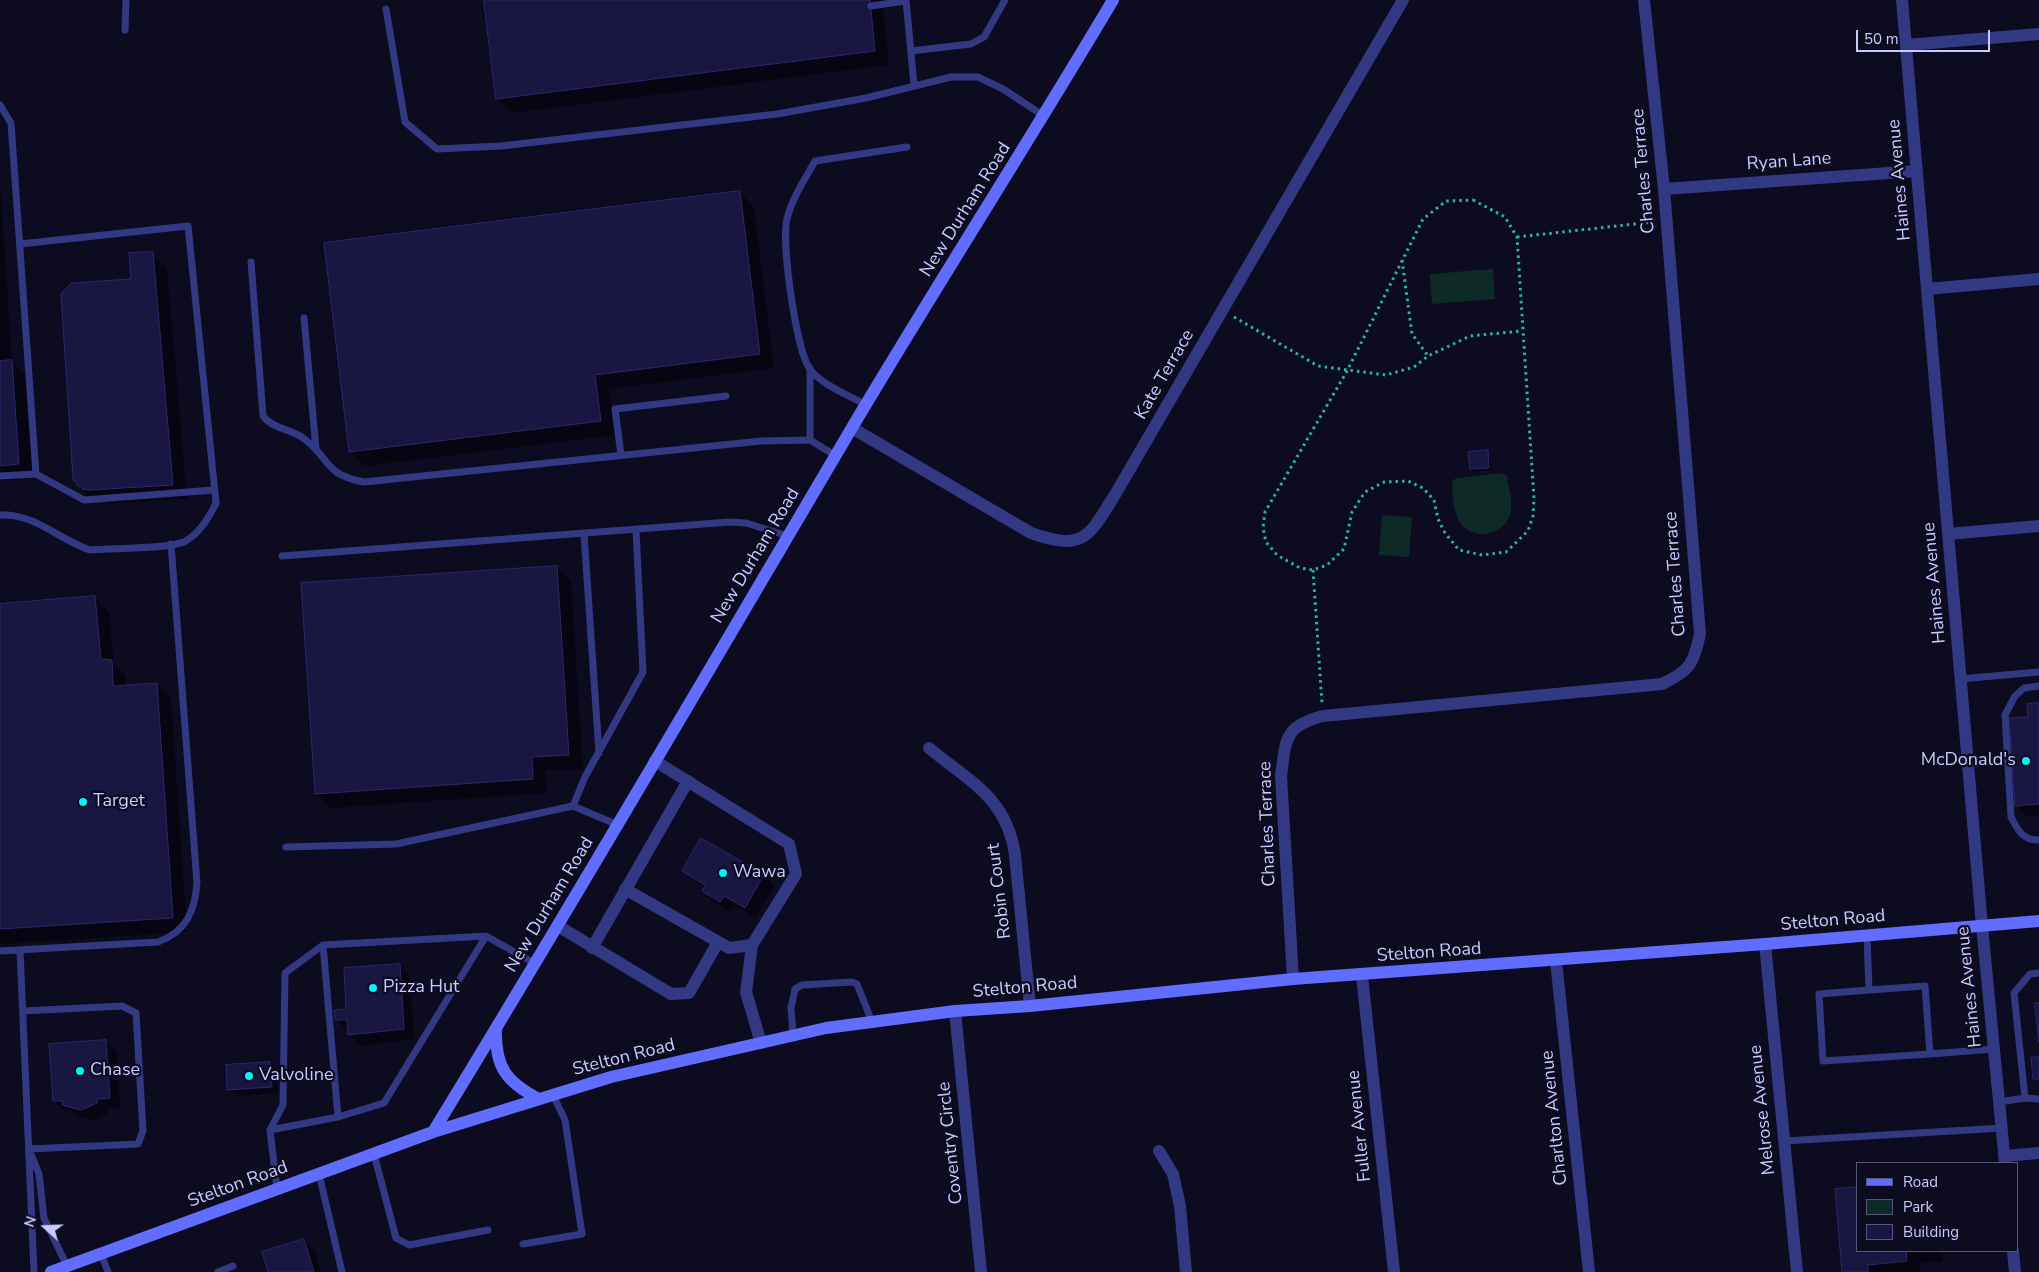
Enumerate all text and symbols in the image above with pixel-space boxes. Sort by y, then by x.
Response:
scale bar [1859,20,1993,52]
text: 50 m [1864,29,1899,49]
street label: Charles Terrace [1628,108,1660,234]
street label: Haines Avenue [1884,118,1916,242]
street label: New Durham Road [916,139,1016,281]
street label: Ryan Lane [1746,148,1832,176]
street label: Kate Terrace [1131,326,1199,424]
street label: New Durham Road [707,484,805,628]
street label: Charles Terrace [1661,511,1691,637]
street label: Haines Avenue [1919,521,1951,645]
place label: McDonald's [1921,750,2016,772]
marker: McDonald's [2020,755,2032,767]
street label: Charles Terrace [1255,761,1281,887]
place label: Target [93,791,145,813]
marker: Target [77,796,89,808]
street label: New Durham Road [501,833,599,977]
street label: Robin Court [983,842,1017,940]
place label: Wawa [733,862,786,884]
marker: Wawa [717,867,729,879]
street label: Stelton Road [1780,906,1886,936]
street label: Haines Avenue [1953,925,1987,1049]
street label: Stelton Road [1376,939,1482,967]
street label: Stelton Road [972,973,1078,1003]
place label: Pizza Hut [383,977,459,999]
marker: Pizza Hut [367,982,379,994]
street label: Stelton Road [570,1035,678,1081]
street label: Melrose Avenue [1745,1044,1781,1176]
street label: Charlton Avenue [1537,1049,1573,1187]
place label: Chase [90,1060,140,1082]
marker: Chase [74,1065,86,1077]
place label: Valvoline [259,1065,333,1087]
street label: Fuller Avenue [1343,1069,1377,1183]
marker: Valvoline [243,1070,255,1082]
street label: Coventry Circle [934,1081,968,1205]
street label: Stelton Road [185,1157,291,1213]
legend [1856,1162,2019,1252]
text: Road [1903,1172,1938,1192]
text: Park [1903,1197,1933,1217]
north arrow [20,1202,70,1252]
text: N [20,1214,41,1230]
text: Building [1903,1222,1959,1242]

